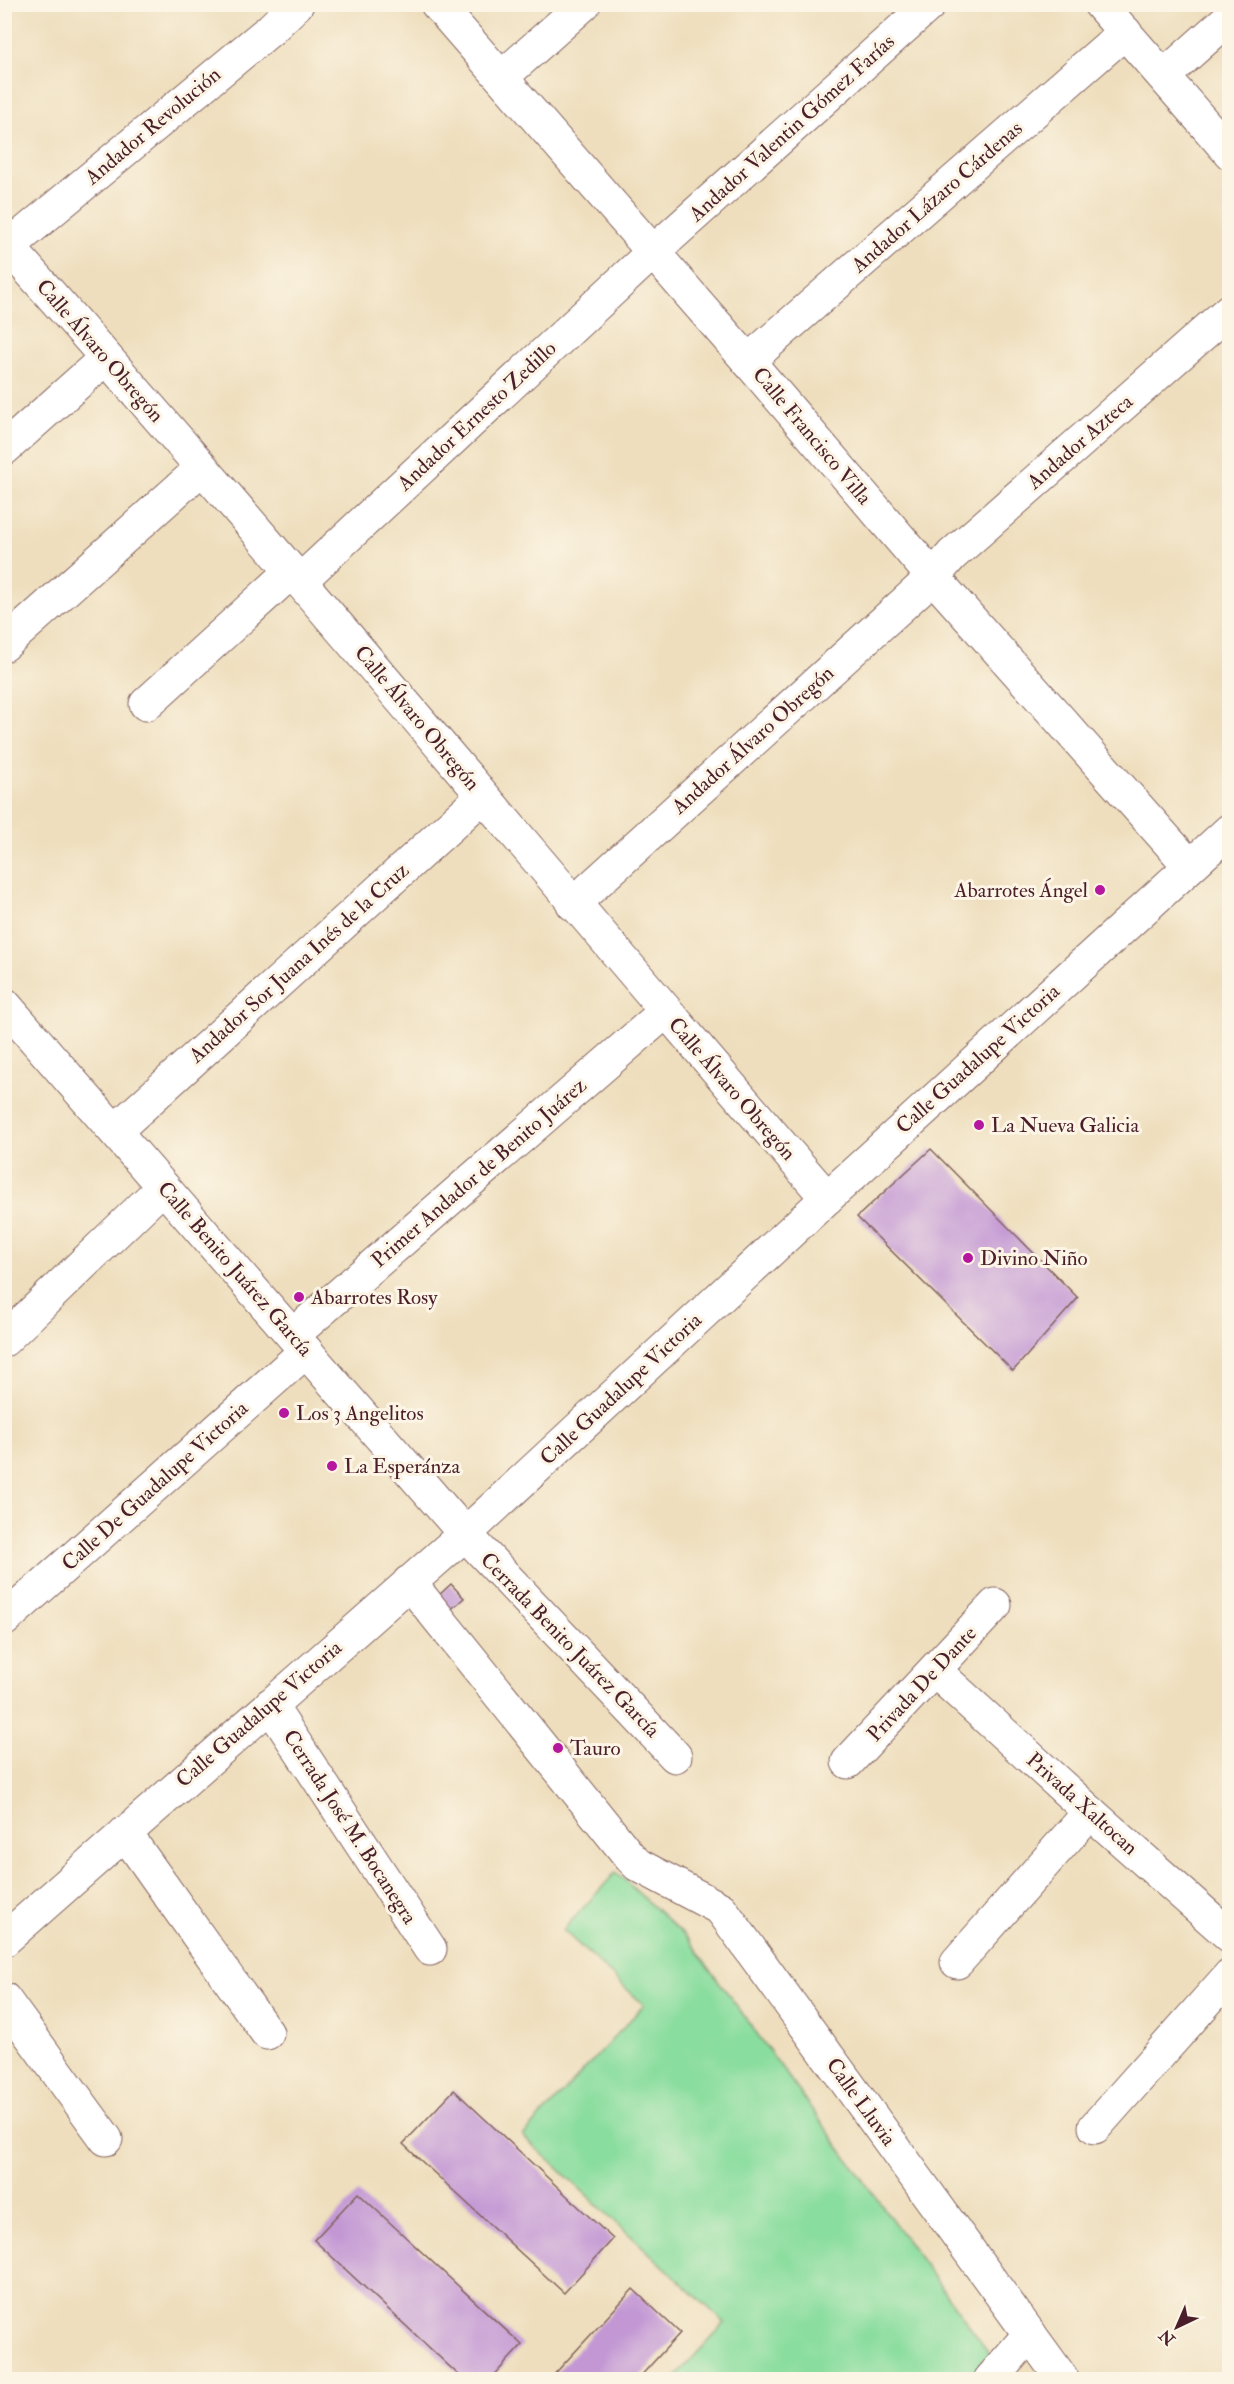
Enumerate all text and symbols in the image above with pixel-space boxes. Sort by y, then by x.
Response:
street label: Andador Valentin Gómez Farías [683,28,901,228]
street label: Andador Revolución [79,61,227,191]
street label: Andador Lázaro Cárdenas [845,115,1028,279]
street label: Calle Álvaro Obregón [30,274,170,428]
street label: Andador Ernesto Zedillo [391,335,562,497]
street label: Calle Francisco Villa [746,362,878,511]
street label: Andador Azteca [1021,388,1139,496]
street label: Calle Álvaro Obregón [348,640,486,796]
street label: Andador Álvaro Obregón [665,660,840,821]
street label: Andador Sor Juana Inés de la Cruz [183,857,415,1070]
place label: Abarrotes Ángel [953,877,1089,904]
marker: Abarrotes Ángel [1093,883,1107,897]
street label: Calle Guadalupe Victoria [890,978,1066,1140]
street label: Calle Álvaro Obregón [662,1012,802,1166]
street label: Primer Andador de Benito Juárez [366,1072,592,1274]
place label: La Nueva Galicia [991,1112,1139,1139]
marker: La Nueva Galicia [972,1118,986,1132]
street label: Calle Benito Juárez García [152,1176,319,1362]
place label: Divino Niño [980,1245,1088,1272]
marker: Divino Niño [961,1251,975,1265]
place label: Abarrotes Rosy [310,1284,438,1311]
marker: Abarrotes Rosy [292,1290,306,1304]
street label: Calle Guadalupe Victoria [534,1307,708,1471]
street label: Calle De Guadalupe Victoria [56,1395,254,1577]
place label: Los 3 Angelitos [296,1400,424,1427]
marker: Los 3 Angelitos [277,1406,291,1420]
place label: La Esperánza [344,1453,460,1480]
marker: La Esperánza [325,1459,339,1473]
street label: Cerrada Benito Juárez García [474,1547,666,1744]
street label: Privada De Dante [861,1620,983,1748]
street label: Calle Guadalupe Victoria [170,1634,348,1794]
street label: Cerrada José M. Bocanegra [277,1725,423,1930]
place label: Tauro [570,1735,621,1762]
marker: Tauro [551,1741,565,1755]
street label: Privada Xaltocan [1020,1747,1144,1861]
street label: Calle Lluvia [820,2053,902,2152]
north arrow [1147,2297,1207,2357]
text: N [1155,2324,1180,2350]

